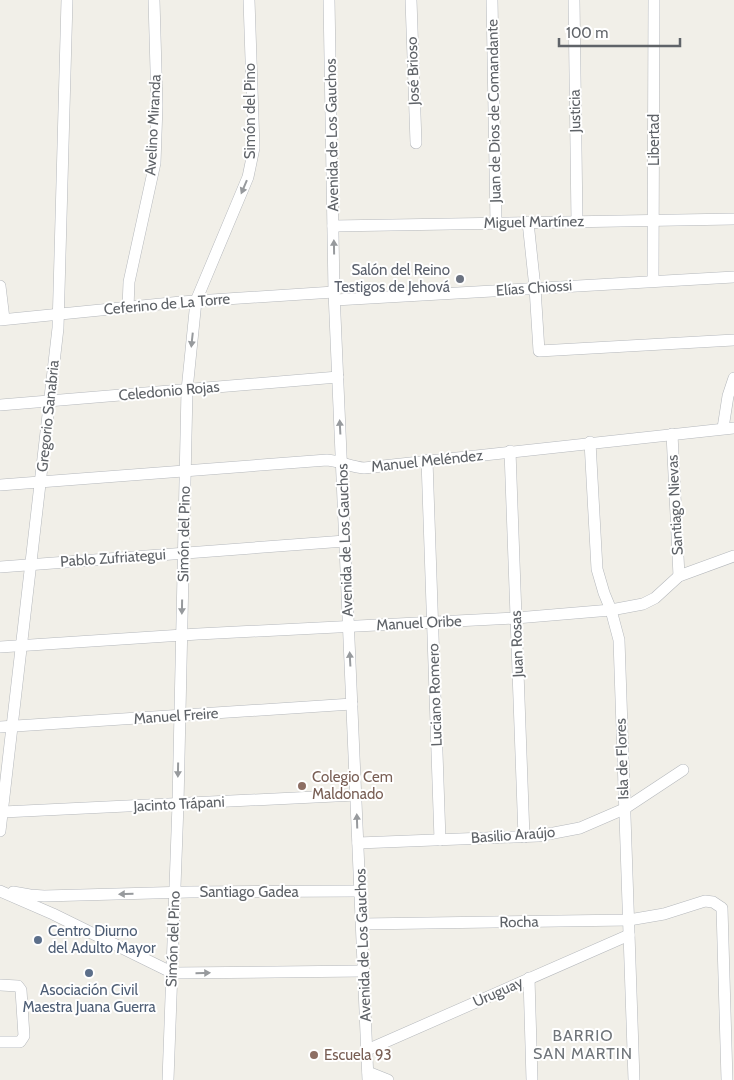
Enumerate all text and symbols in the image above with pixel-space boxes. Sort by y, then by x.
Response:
scale bar [559,15,680,47]
street label: Juan de Dios de Comandante [483,19,505,204]
text: 100 m [566,24,608,42]
street label: José Brioso [403,36,423,107]
street label: Avenida de Los Gauchos [322,58,342,212]
street label: Simón del Pino [241,63,259,159]
street label: Avelino Miranda [141,73,165,176]
street label: Justicia [566,88,584,134]
street label: Libertad [645,114,663,166]
one-way arrow [239,180,247,194]
street label: Miguel Martínez [484,212,584,232]
one-way arrow [329,239,337,255]
place label: Salón del Reino Testigos de Jehová [334,261,451,296]
marker: Salón del Reino Testigos de Jehová [454,273,466,285]
street label: Elías Chiossi [495,276,573,300]
street label: Ceferino de La Torre [103,289,231,318]
one-way arrow [188,332,196,348]
street label: Gregorio Sanabria [33,358,63,473]
street label: Celedonio Rojas [118,378,220,404]
one-way arrow [336,419,344,435]
street label: Manuel Meléndez [370,446,484,476]
street label: Santiago Nievas [663,454,687,556]
street label: Avenida de Los Gauchos [333,463,357,617]
street label: Simón del Pino [174,486,194,582]
street label: Pablo Zufriategui [60,545,166,571]
one-way arrow [178,599,186,615]
street label: Juan Rosas [507,610,527,679]
street label: Manuel Oribe [376,612,462,634]
street label: Luciano Romero [424,643,446,747]
one-way arrow [346,651,354,667]
street label: Manuel Freire [133,704,219,728]
street label: Isla de Flores [612,718,632,800]
one-way arrow [174,762,182,778]
place label: Colegio Cem Maldonado [312,768,393,803]
marker: Colegio Cem Maldonado [296,780,308,792]
street label: Jacinto Trápani [132,793,225,815]
one-way arrow [353,813,361,829]
street label: Basilio Araújo [470,823,556,847]
street label: Avenida de Los Gauchos [351,868,375,1022]
street label: Santiago Gadea [199,883,299,901]
one-way arrow [118,890,134,898]
street label: Simón del Pino [162,891,184,987]
street label: Rocha [499,913,540,931]
place label: Centro Diurno del Adulto Mayor [48,922,156,957]
marker: Centro Diurno del Adulto Mayor [32,934,44,946]
marker: Asociación Civil Maestra Juana Guerra [83,967,95,979]
one-way arrow [195,969,211,977]
street label: Uruguay [470,973,526,1011]
place label: Asociación Civil Maestra Juana Guerra [22,981,156,1016]
district label: BARRIO SAN MARTIN [533,1026,633,1063]
place label: Escuela 93 [324,1046,392,1064]
marker: Escuela 93 [308,1049,320,1061]

